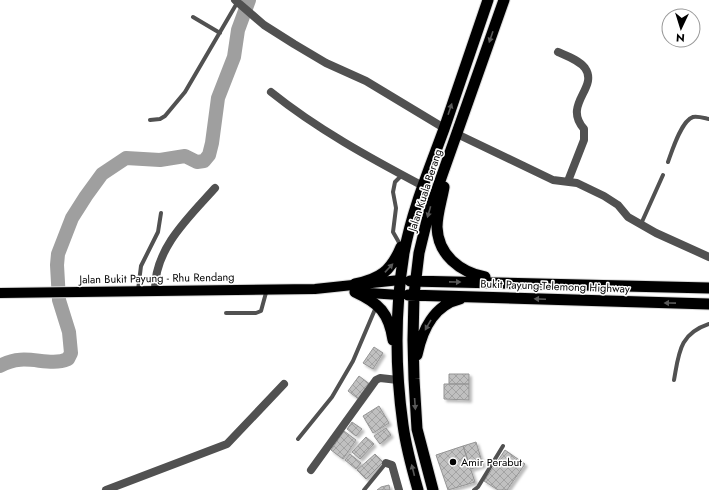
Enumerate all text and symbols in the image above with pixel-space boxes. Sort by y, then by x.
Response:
north arrow [661,8,701,48]
text: N [675,30,685,46]
one-way arrow [487,31,493,43]
one-way arrow [448,103,454,115]
street label: Jalan Kuala Berang [404,147,446,235]
one-way arrow [426,207,432,219]
one-way arrow [384,263,393,272]
street label: Jalan Bukit Payung - Rhu Rendang [77,269,235,287]
street label: Bukit Payung-Telemong Highway [480,275,630,297]
one-way arrow [449,278,461,285]
one-way arrow [533,296,546,302]
one-way arrow [664,299,676,306]
one-way arrow [425,319,431,331]
one-way arrow [412,398,419,410]
place label: Amir Perabut [461,454,522,470]
marker: Amir Perabut [448,457,458,467]
one-way arrow [409,464,415,477]

